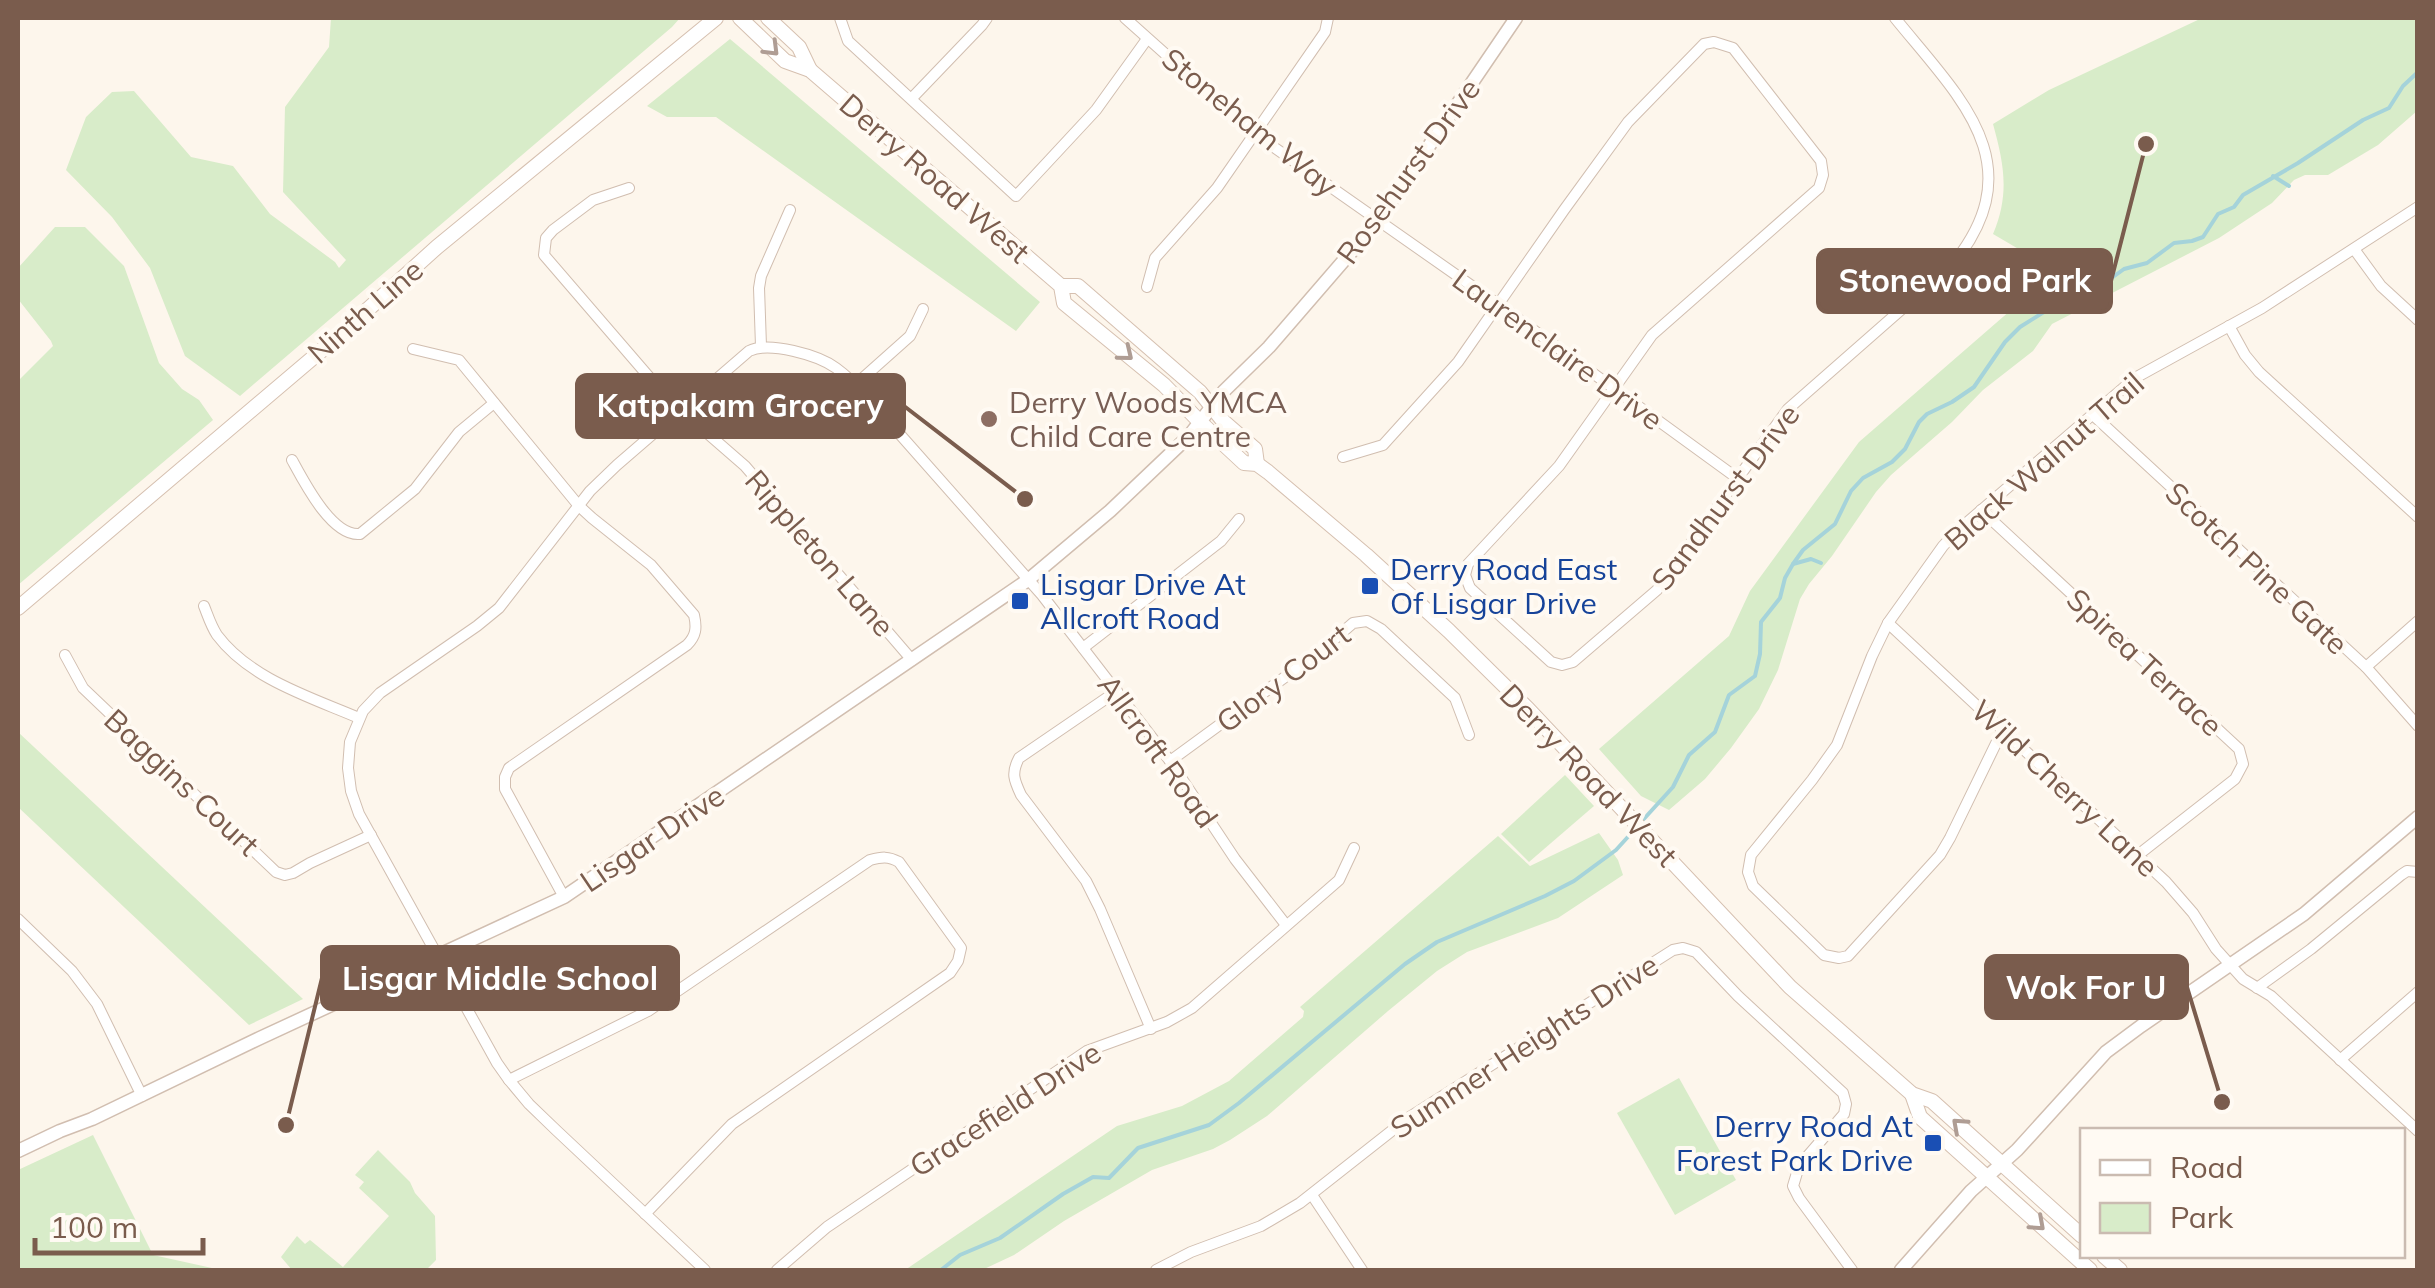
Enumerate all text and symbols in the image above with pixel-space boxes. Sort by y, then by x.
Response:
one-way arrow [761,37,779,55]
street label: Stoneham Way [1154,40,1346,205]
street label: Rosehurst Drive [1328,71,1488,271]
street label: Derry Road West [832,85,1038,271]
callout: Stonewood Park [1818,250,2111,312]
street label: Ninth Line [300,251,430,371]
street label: Laurenclaire Drive [1445,260,1671,438]
text: Stonewood Park [1838,260,2093,300]
one-way arrow [1115,342,1133,360]
street label: Black Walnut Trail [1936,364,2152,558]
callout: Katpakam Grocery [577,375,904,437]
place label: Derry Woods YMCA Child Care Centre [1009,383,1287,455]
text: Katpakam Grocery [596,385,884,425]
street label: Sandhurst Drive [1643,396,1807,598]
marker: Derry Woods YMCA Child Care Centre [978,408,1000,430]
street label: Rippleton Lane [737,462,903,644]
street label: Scotch Pine Gate [2158,474,2356,662]
place label: Derry Road East Of Lisgar Drive [1390,550,1617,622]
place label: Lisgar Drive At Allcroft Road [1040,565,1246,637]
marker: Derry Road East Of Lisgar Drive [1359,575,1381,597]
street label: Spirea Terrace [2059,580,2231,744]
marker: Lisgar Drive At Allcroft Road [1009,590,1031,612]
street label: Glory Court [1209,615,1357,741]
street label: Allcroft Road [1090,667,1226,835]
street label: Derry Road West [1492,676,1686,874]
street label: Wild Cherry Lane [1963,691,2167,885]
street label: Baggins Court [97,701,267,863]
street label: Lisgar Drive [573,776,731,900]
street label: Summer Heights Drive [1383,945,1665,1147]
callout: Lisgar Middle School [322,947,678,1009]
callout: Wok For U [1986,956,2187,1018]
text: Lisgar Middle School [342,958,658,998]
text: Wok For U [2006,967,2166,1007]
street label: Gracefield Drive [902,1033,1108,1185]
place label: Derry Road At Forest Park Drive [1676,1107,1913,1179]
one-way arrow [1952,1119,1971,1137]
legend [2080,1128,2405,1258]
marker: Derry Road At Forest Park Drive [1922,1132,1944,1154]
text: Road [2170,1148,2244,1186]
scale bar [35,1193,202,1255]
text: Park [2170,1198,2234,1236]
text: 100 m [50,1208,138,1246]
one-way arrow [2026,1212,2045,1230]

